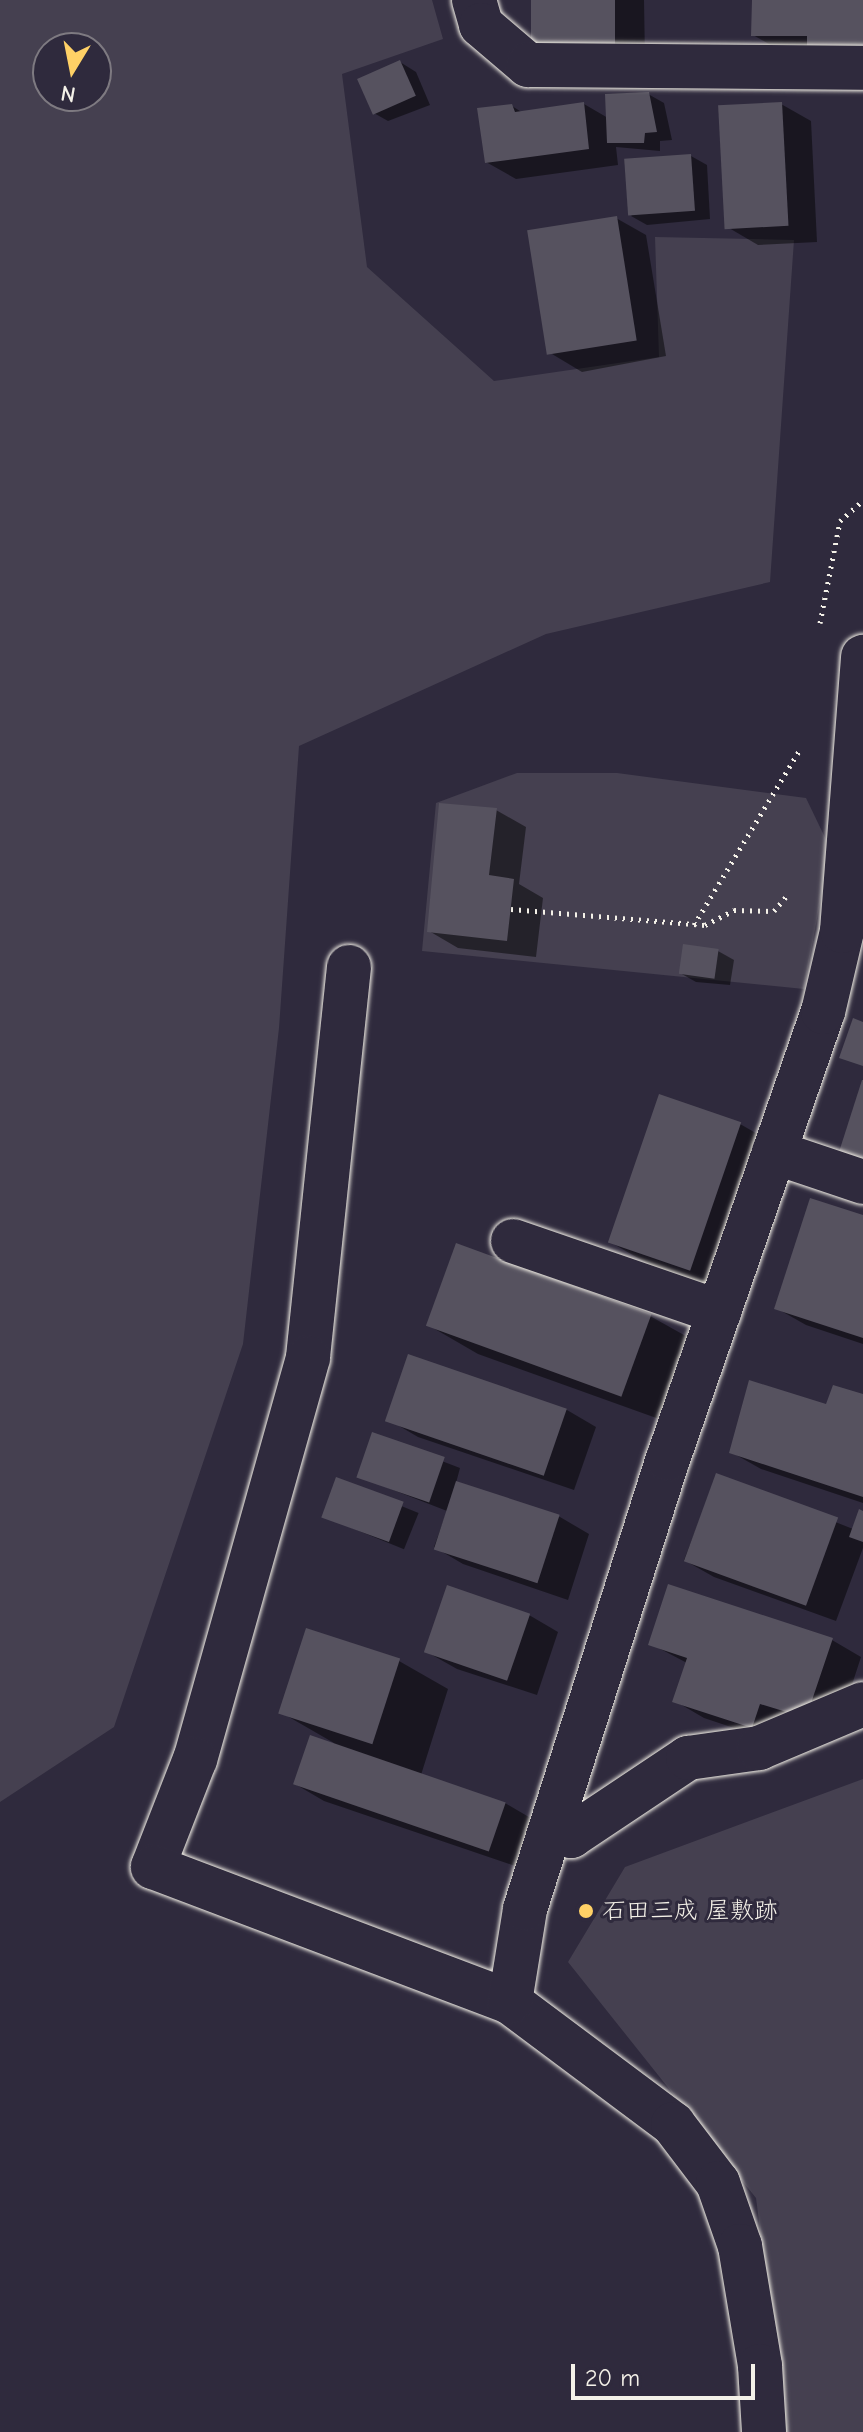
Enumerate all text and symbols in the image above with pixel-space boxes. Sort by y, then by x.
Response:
north arrow [32,32,112,112]
text: N [59,80,78,108]
place label: 石田三成 屋敷跡 [602,1897,778,1925]
marker: 石田三成 屋敷跡 [577,1902,595,1920]
scale bar [575,2348,759,2398]
text: 20 m [585,2364,640,2392]

